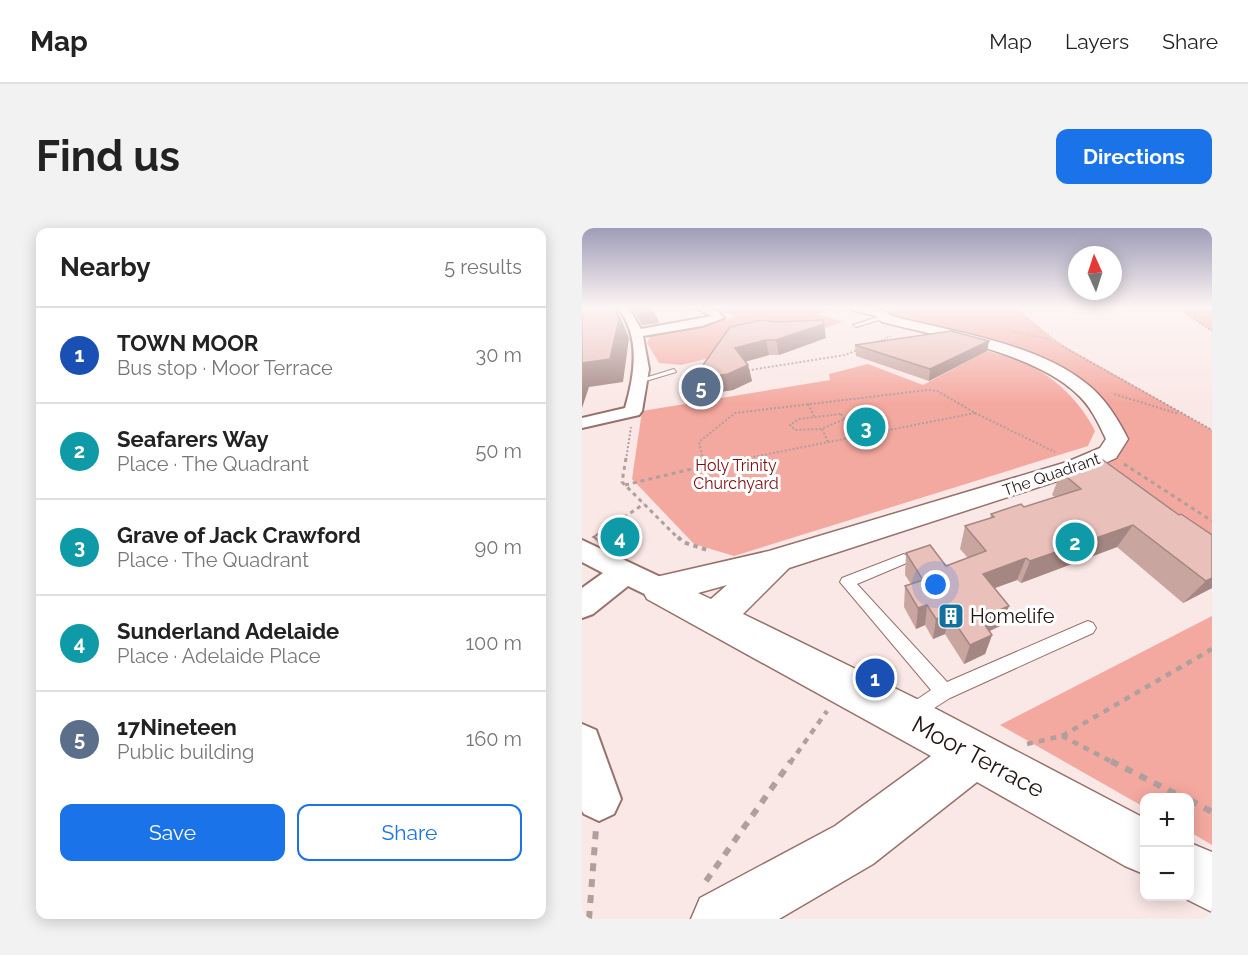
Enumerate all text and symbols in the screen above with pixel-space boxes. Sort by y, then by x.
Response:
text: Map [30,25,88,58]
text: Map [989,29,1032,54]
text: Layers [1065,29,1129,54]
text: Share [1162,29,1218,54]
button: Directions [1056,129,1212,184]
text: Find us [36,132,180,181]
north arrow [1068,246,1122,300]
text: Nearby [60,252,150,282]
text: 5 results [444,255,522,279]
text: TOWN MOOR [117,330,258,356]
text: 1 [75,343,84,367]
text: 30 m [476,343,522,367]
text: Bus stop · Moor Terrace [117,356,333,380]
pin: 5 [682,364,720,410]
pin: 3 [846,404,886,450]
text: Seafarers Way [117,426,269,452]
text: 2 [74,439,85,463]
text: 50 m [475,439,522,463]
street label: The Quadrant [1000,449,1103,500]
text: Place · The Quadrant [117,452,309,476]
park label: Holy Trinity Churchyard [693,456,779,493]
pin: 4 [600,514,639,560]
pin: 2 [1056,520,1094,564]
text: Grave of Jack Crawford [117,522,361,548]
text: 3 [74,535,85,559]
text: 90 m [475,535,522,559]
text: Place · The Quadrant [117,548,309,572]
your location [921,570,950,599]
building icon: Homelife [936,601,966,631]
place label: Homelife [970,604,1055,628]
text: Sunderland Adelaide [117,618,339,644]
text: 4 [74,631,85,655]
text: 100 m [465,631,522,655]
text: Place · Adelaide Place [117,644,321,668]
pin: 1 [856,656,894,700]
street label: Moor Terrace [907,710,1049,804]
text: 17Nineteen [117,714,237,740]
text: 5 [74,727,85,751]
text: 160 m [466,727,522,751]
text: Public building [117,740,254,764]
map controls [1140,793,1194,901]
button: + [1140,793,1194,847]
button: Save [60,804,285,861]
button: Share [297,804,522,861]
button: − [1140,847,1194,901]

